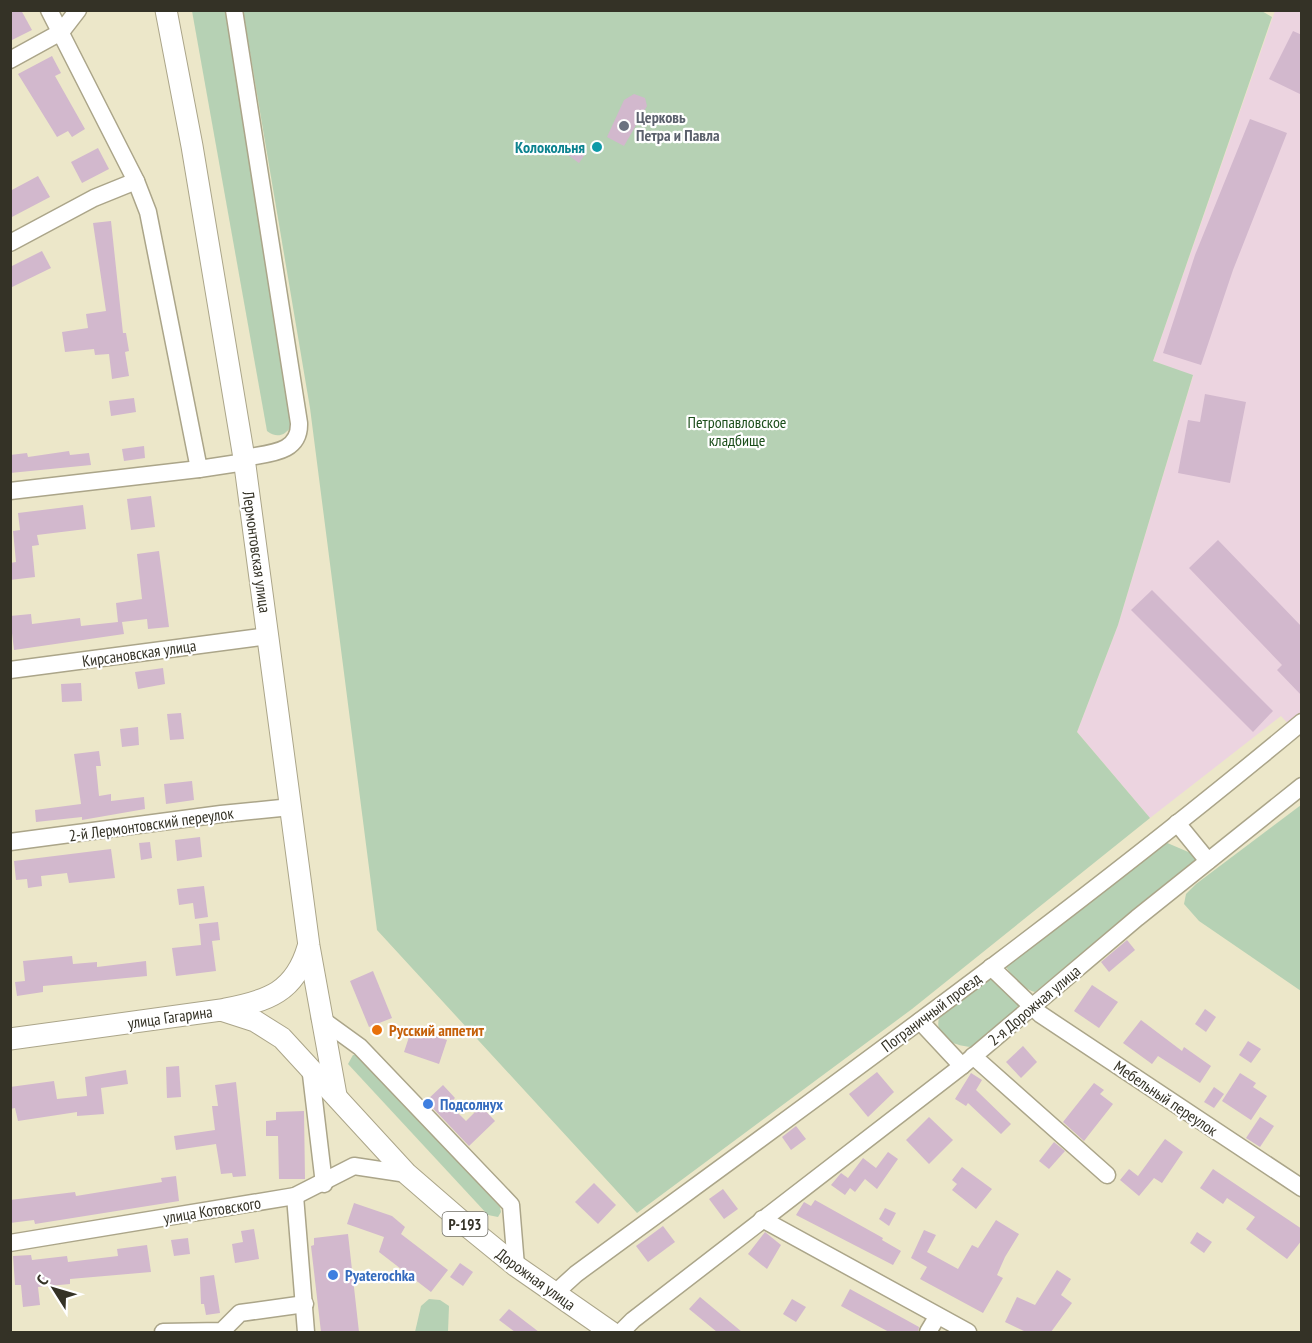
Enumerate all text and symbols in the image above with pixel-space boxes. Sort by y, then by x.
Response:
place label: Церковь Петра и Павла [636,107,720,145]
marker: Церковь Петра и Павла [617,119,631,133]
place label: Колокольня [515,137,585,157]
marker: Колокольня [590,140,604,154]
park label: Петропавловское кладбище [688,412,786,450]
street label: Лермонтовская улица [238,489,275,614]
street label: Кирсановская улица [81,635,197,671]
street label: 2-й Лермонтовский переулок [67,802,235,845]
street label: 2-я Дорожная улица [984,961,1084,1049]
street label: Пограничный проезд [877,968,985,1056]
street label: улица Гагарина [126,1001,214,1033]
place label: Русский аппетит [389,1020,484,1040]
marker: Русский аппетит [370,1023,384,1037]
street label: Мебельный переулок [1110,1056,1222,1141]
place label: Подсолнух [440,1094,503,1114]
marker: Подсолнух [421,1097,435,1111]
street label: улица Котовского [162,1192,262,1228]
road number: Р-193 [442,1212,488,1236]
street label: Дорожная улица [492,1243,580,1315]
north arrow [24,1259,84,1319]
place label: Pyaterochka [345,1265,415,1285]
marker: Pyaterochka [326,1268,340,1282]
text: С [32,1270,53,1289]

